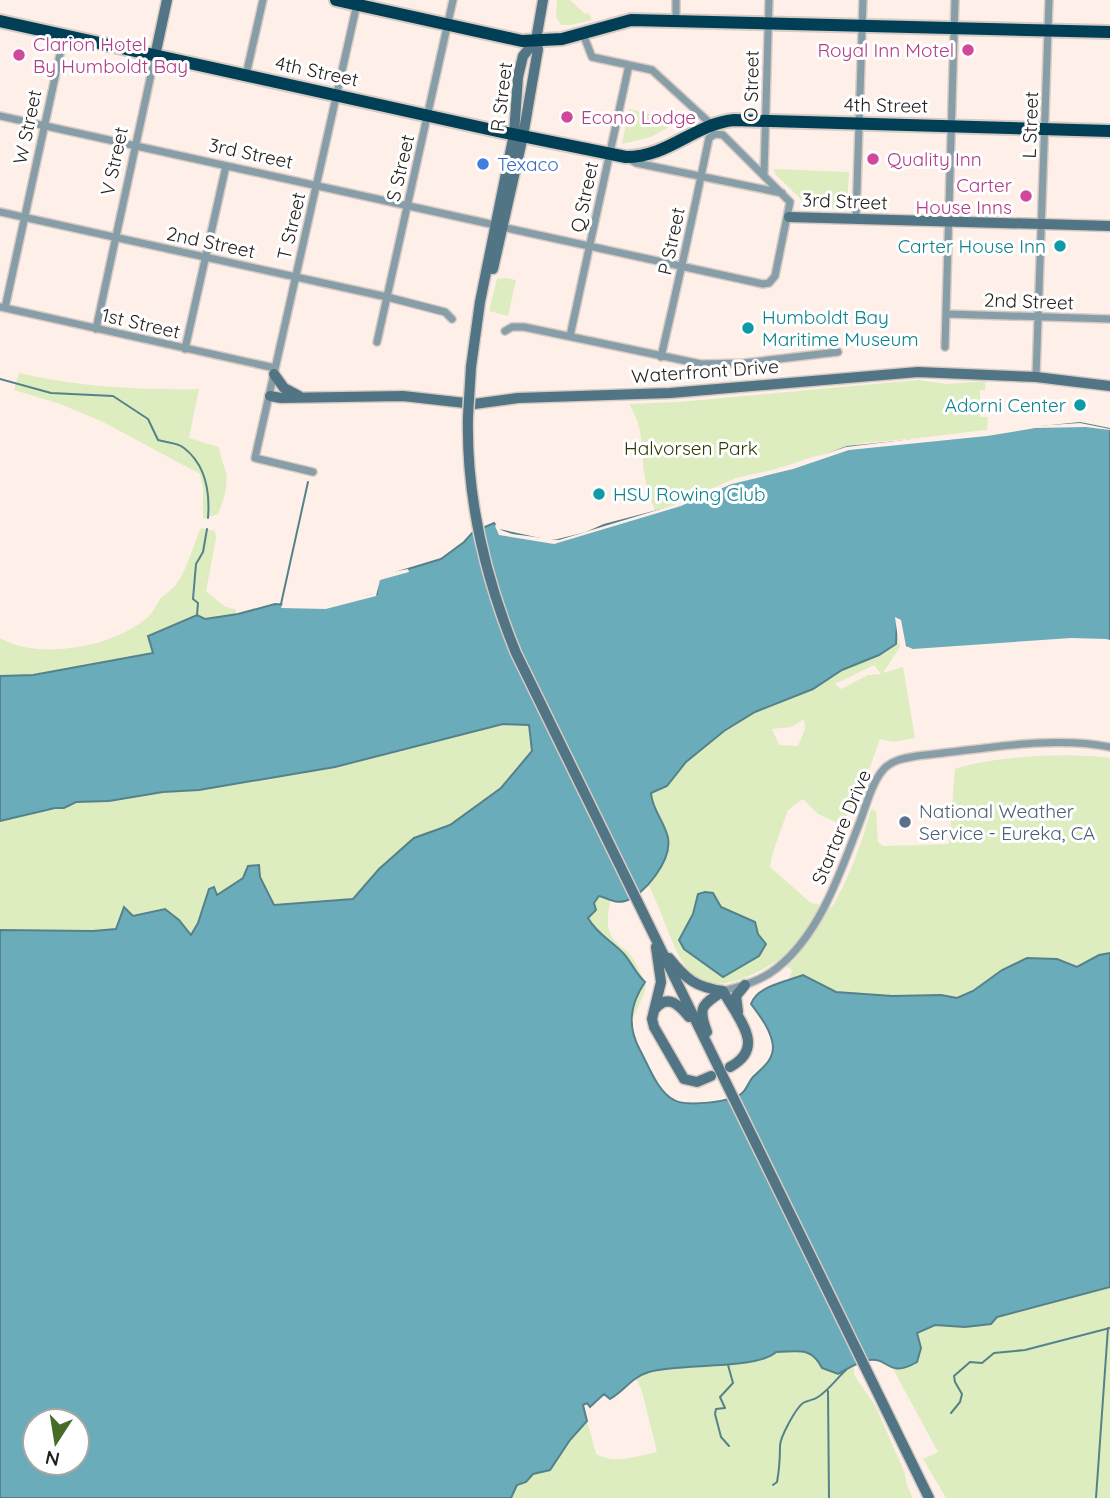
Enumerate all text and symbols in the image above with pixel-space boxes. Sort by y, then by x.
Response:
place label: Clarion Hotel By Humboldt Bay [33,32,188,78]
place label: Royal Inn Motel [817,38,954,62]
marker: Royal Inn Motel [960,42,976,58]
marker: Clarion Hotel By Humboldt Bay [11,47,27,63]
street label: 4th Street [273,50,361,92]
street label: O Street [738,50,764,122]
street label: R Street [485,61,517,133]
street label: W Street [7,88,47,166]
street label: L Street [1017,91,1043,159]
street label: 4th Street [844,92,928,118]
place label: Econo Lodge [581,105,696,129]
marker: Econo Lodge [559,109,575,125]
street label: V Street [95,124,133,198]
street label: 3rd Street [207,132,295,174]
street label: S Street [381,132,419,204]
place label: Quality Inn [887,147,982,171]
marker: Quality Inn [865,151,881,167]
place label: Texaco [497,152,559,176]
marker: Texaco [475,156,491,172]
street label: Q Street [565,159,603,235]
place label: Carter House Inns [916,173,1013,219]
street label: 3rd Street [802,188,888,214]
marker: Carter House Inns [1018,188,1034,204]
street label: T Street [272,190,310,262]
street label: P Street [652,205,690,277]
street label: 2nd Street [164,221,258,263]
place label: Carter House Inn [898,234,1046,258]
marker: Carter House Inn [1052,238,1068,254]
street label: 2nd Street [984,287,1074,315]
street label: 1st Street [100,302,182,344]
place label: Humboldt Bay Maritime Museum [762,305,919,351]
marker: Humboldt Bay Maritime Museum [740,320,756,336]
street label: Waterfront Drive [631,354,779,388]
place label: Adorni Center [945,393,1067,417]
marker: Adorni Center [1072,397,1088,413]
park label: Halvorsen Park [624,436,758,460]
place label: HSU Rowing Club [613,482,766,506]
marker: HSU Rowing Club [591,486,607,502]
street label: Startare Drive [806,766,876,888]
place label: National Weather Service - Eureka, CA [919,799,1095,845]
marker: National Weather Service - Eureka, CA [897,814,913,830]
north arrow [21,1407,91,1477]
text: N [43,1445,62,1472]

